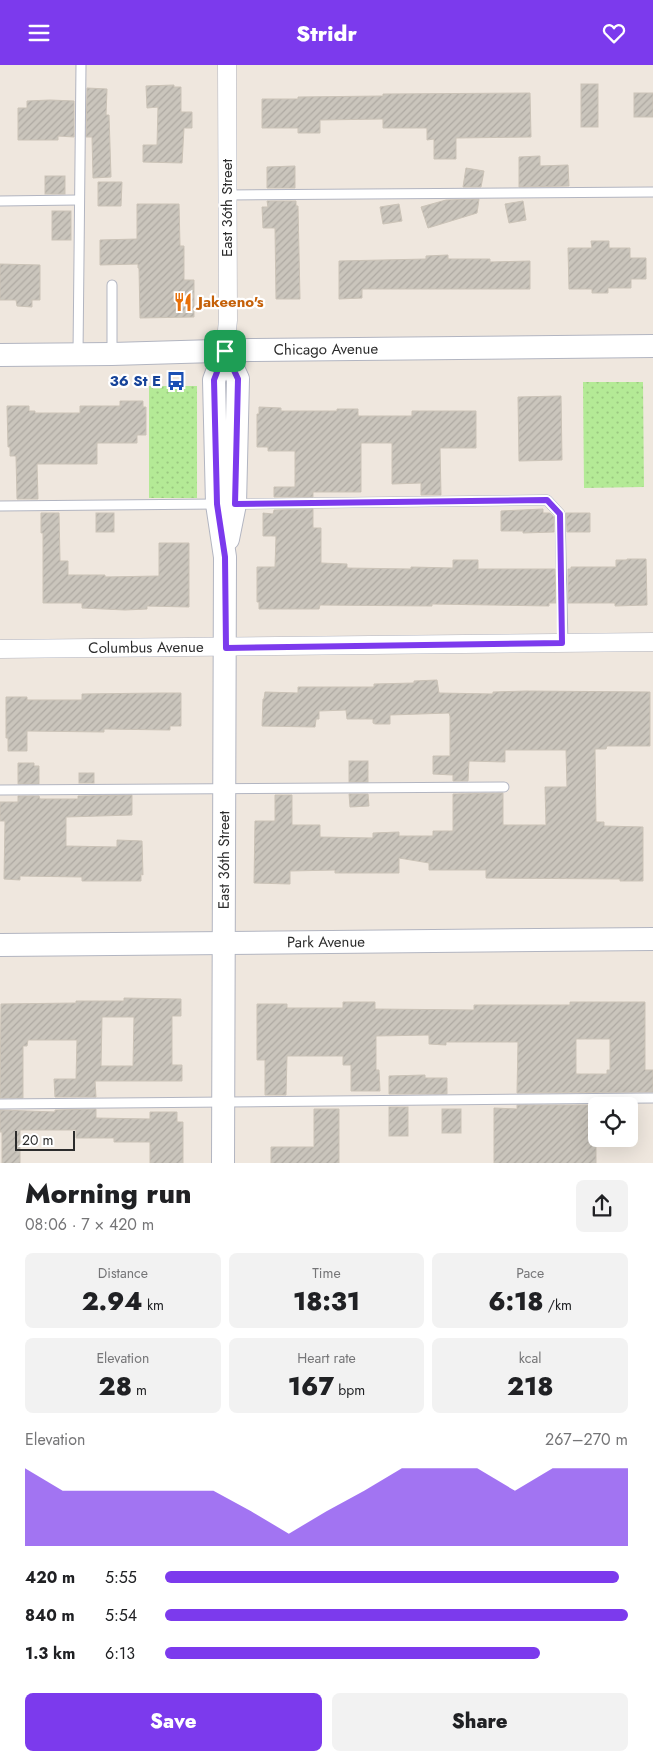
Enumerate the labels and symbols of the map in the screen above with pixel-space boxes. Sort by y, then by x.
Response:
street label: East 36th Street [216,159,238,257]
restaurant icon: Jakeeno's [172,291,194,313]
place label: Jakeeno's [195,291,264,313]
pin [204,330,246,372]
street label: Chicago Avenue [274,338,379,361]
place label: 36 St E [109,370,161,392]
bus stop icon: 36 St E [165,370,187,392]
street label: Columbus Avenue [88,636,204,659]
street label: East 36th Street [213,810,235,909]
street label: Park Avenue [287,931,365,953]
scale bar [15,1129,75,1152]

